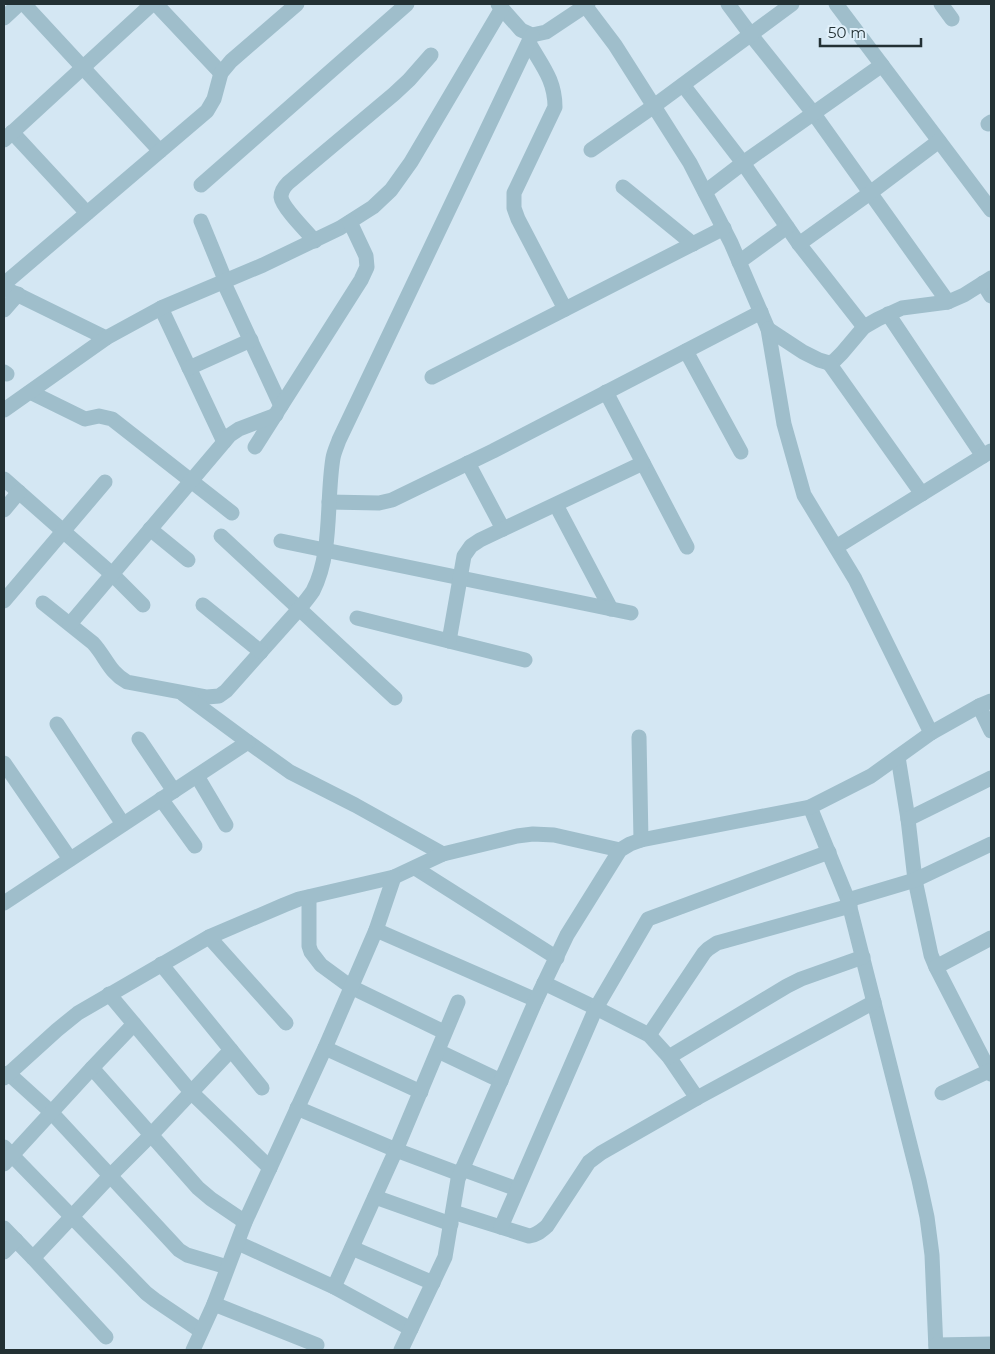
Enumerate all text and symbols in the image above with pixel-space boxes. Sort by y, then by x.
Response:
scale bar [820,15,921,47]
text: 50 m [828,23,866,42]

